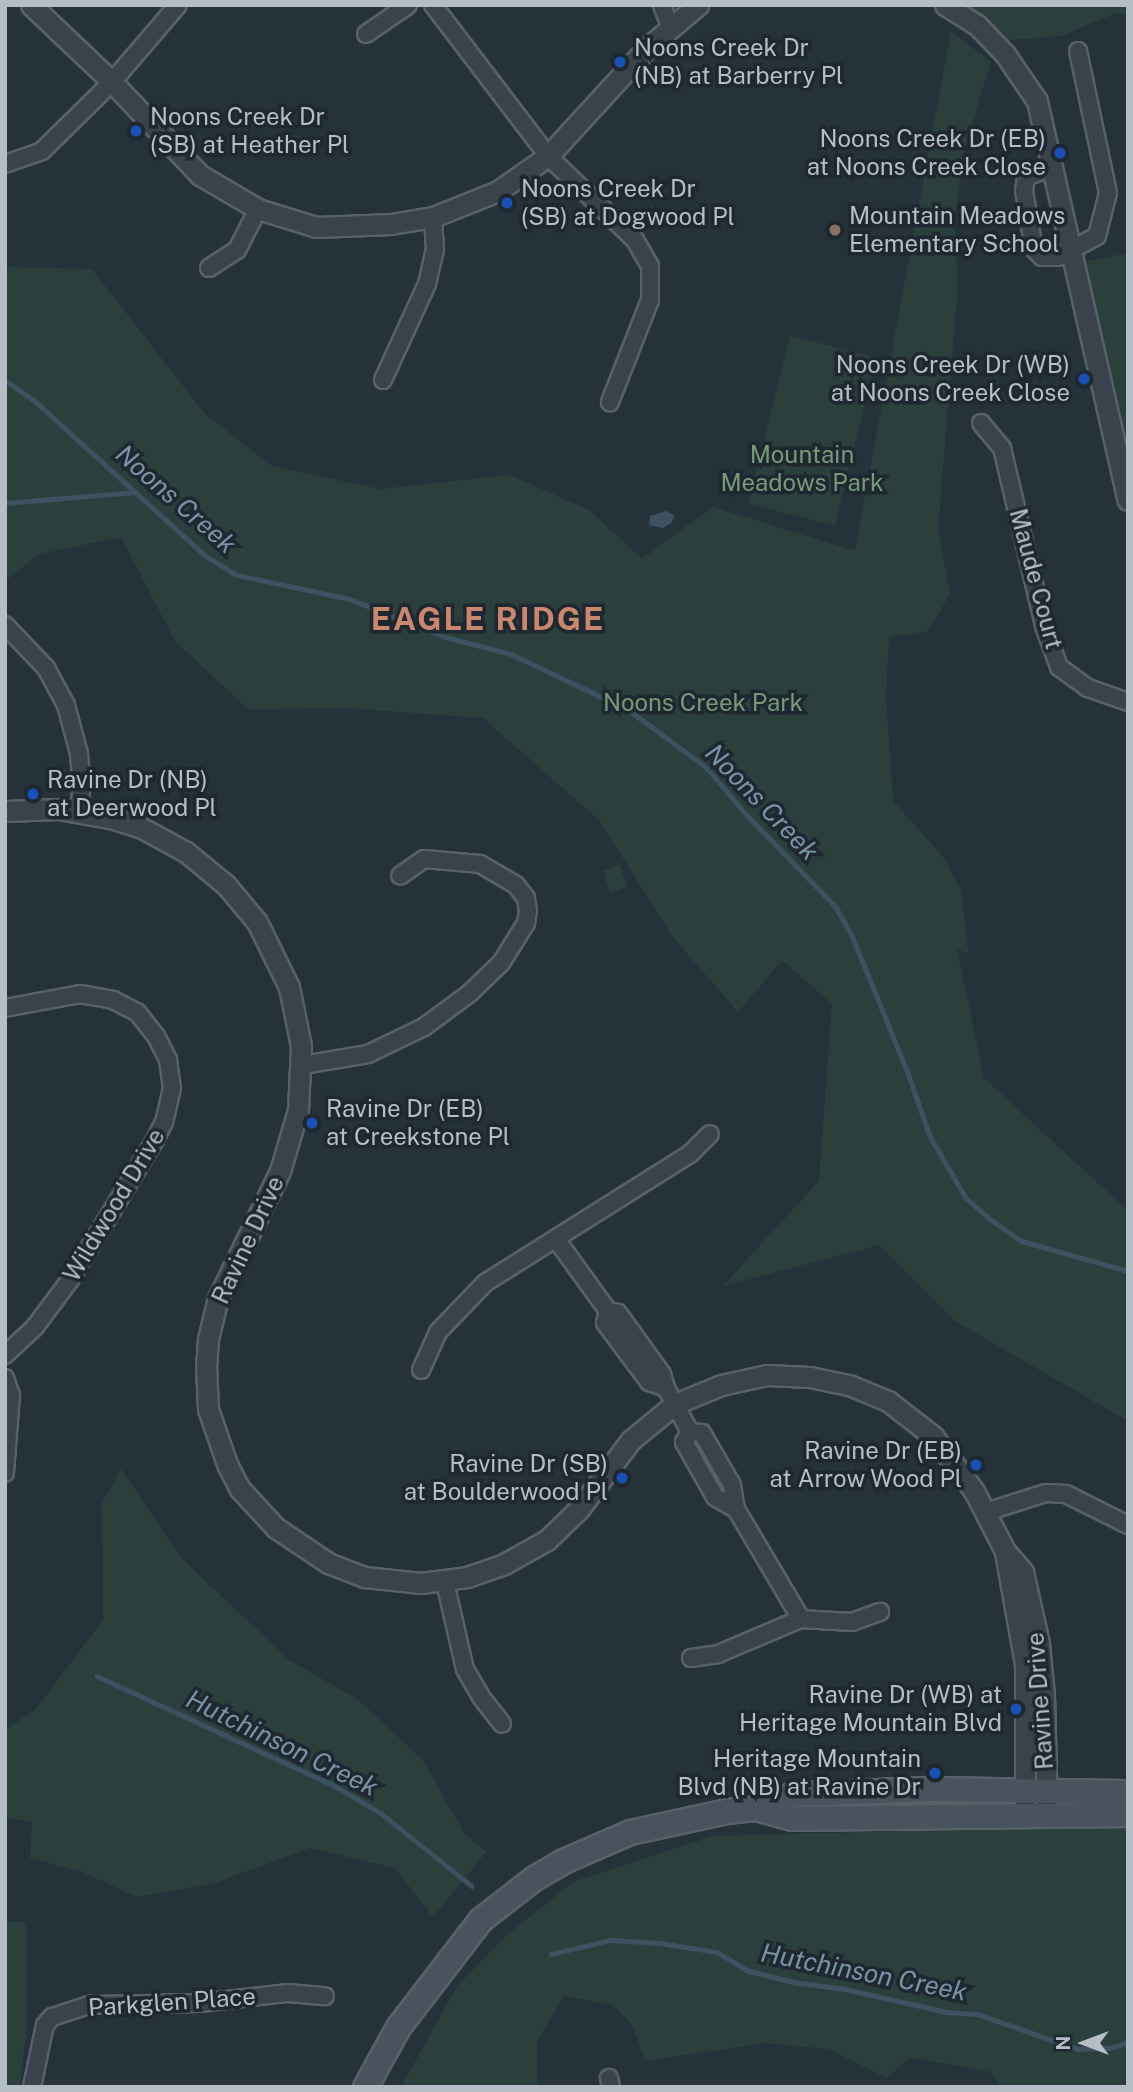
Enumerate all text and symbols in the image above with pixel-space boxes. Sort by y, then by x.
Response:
place label: Noons Creek Dr (NB) at Barberry Pl [634,34,843,90]
marker: Noons Creek Dr (NB) at Barberry Pl [612,54,628,70]
place label: Noons Creek Dr (SB) at Heather Pl [150,103,349,159]
marker: Noons Creek Dr (SB) at Heather Pl [128,123,144,139]
place label: Noons Creek Dr (EB) at Noons Creek Close [807,125,1046,181]
marker: Noons Creek Dr (EB) at Noons Creek Close [1052,145,1068,161]
place label: Noons Creek Dr (SB) at Dogwood Pl [521,175,735,231]
marker: Noons Creek Dr (SB) at Dogwood Pl [499,195,515,211]
place label: Mountain Meadows Elementary School [849,202,1065,258]
marker: Mountain Meadows Elementary School [827,222,843,238]
place label: Noons Creek Dr (WB) at Noons Creek Close [831,351,1070,407]
marker: Noons Creek Dr (WB) at Noons Creek Close [1076,371,1092,387]
water label: Noons Creek [109,438,243,560]
park label: Mountain Meadows Park [720,441,884,497]
street label: Maude Court [1003,505,1069,653]
district label: EAGLE RIDGE [372,600,604,638]
park label: Noons Creek Park [603,689,803,717]
water label: Noons Creek [699,737,825,867]
place label: Ravine Dr (NB) at Deerwood Pl [47,766,217,822]
marker: Ravine Dr (NB) at Deerwood Pl [25,786,41,802]
place label: Ravine Dr (EB) at Creekstone Pl [326,1095,510,1151]
marker: Ravine Dr (EB) at Creekstone Pl [304,1115,320,1131]
street label: Wildwood Drive [57,1123,171,1287]
street label: Ravine Drive [206,1171,290,1309]
place label: Ravine Dr (EB) at Arrow Wood Pl [769,1437,962,1493]
place label: Ravine Dr (SB) at Boulderwood Pl [404,1450,608,1506]
marker: Ravine Dr (EB) at Arrow Wood Pl [968,1457,984,1473]
marker: Ravine Dr (SB) at Boulderwood Pl [614,1470,630,1486]
street label: Ravine Drive [1021,1631,1059,1771]
place label: Ravine Dr (WB) at Heritage Mountain Blvd [739,1681,1002,1737]
water label: Hutchinson Creek [181,1683,383,1803]
marker: Ravine Dr (WB) at Heritage Mountain Blvd [1008,1701,1024,1717]
place label: Heritage Mountain Blvd (NB) at Ravine Dr [677,1745,921,1801]
marker: Heritage Mountain Blvd (NB) at Ravine Dr [927,1765,943,1781]
water label: Hutchinson Creek [758,1937,970,2007]
street label: Parkglen Place [87,1982,257,2022]
north arrow [1049,2008,1119,2078]
text: N [1052,2036,1074,2050]

